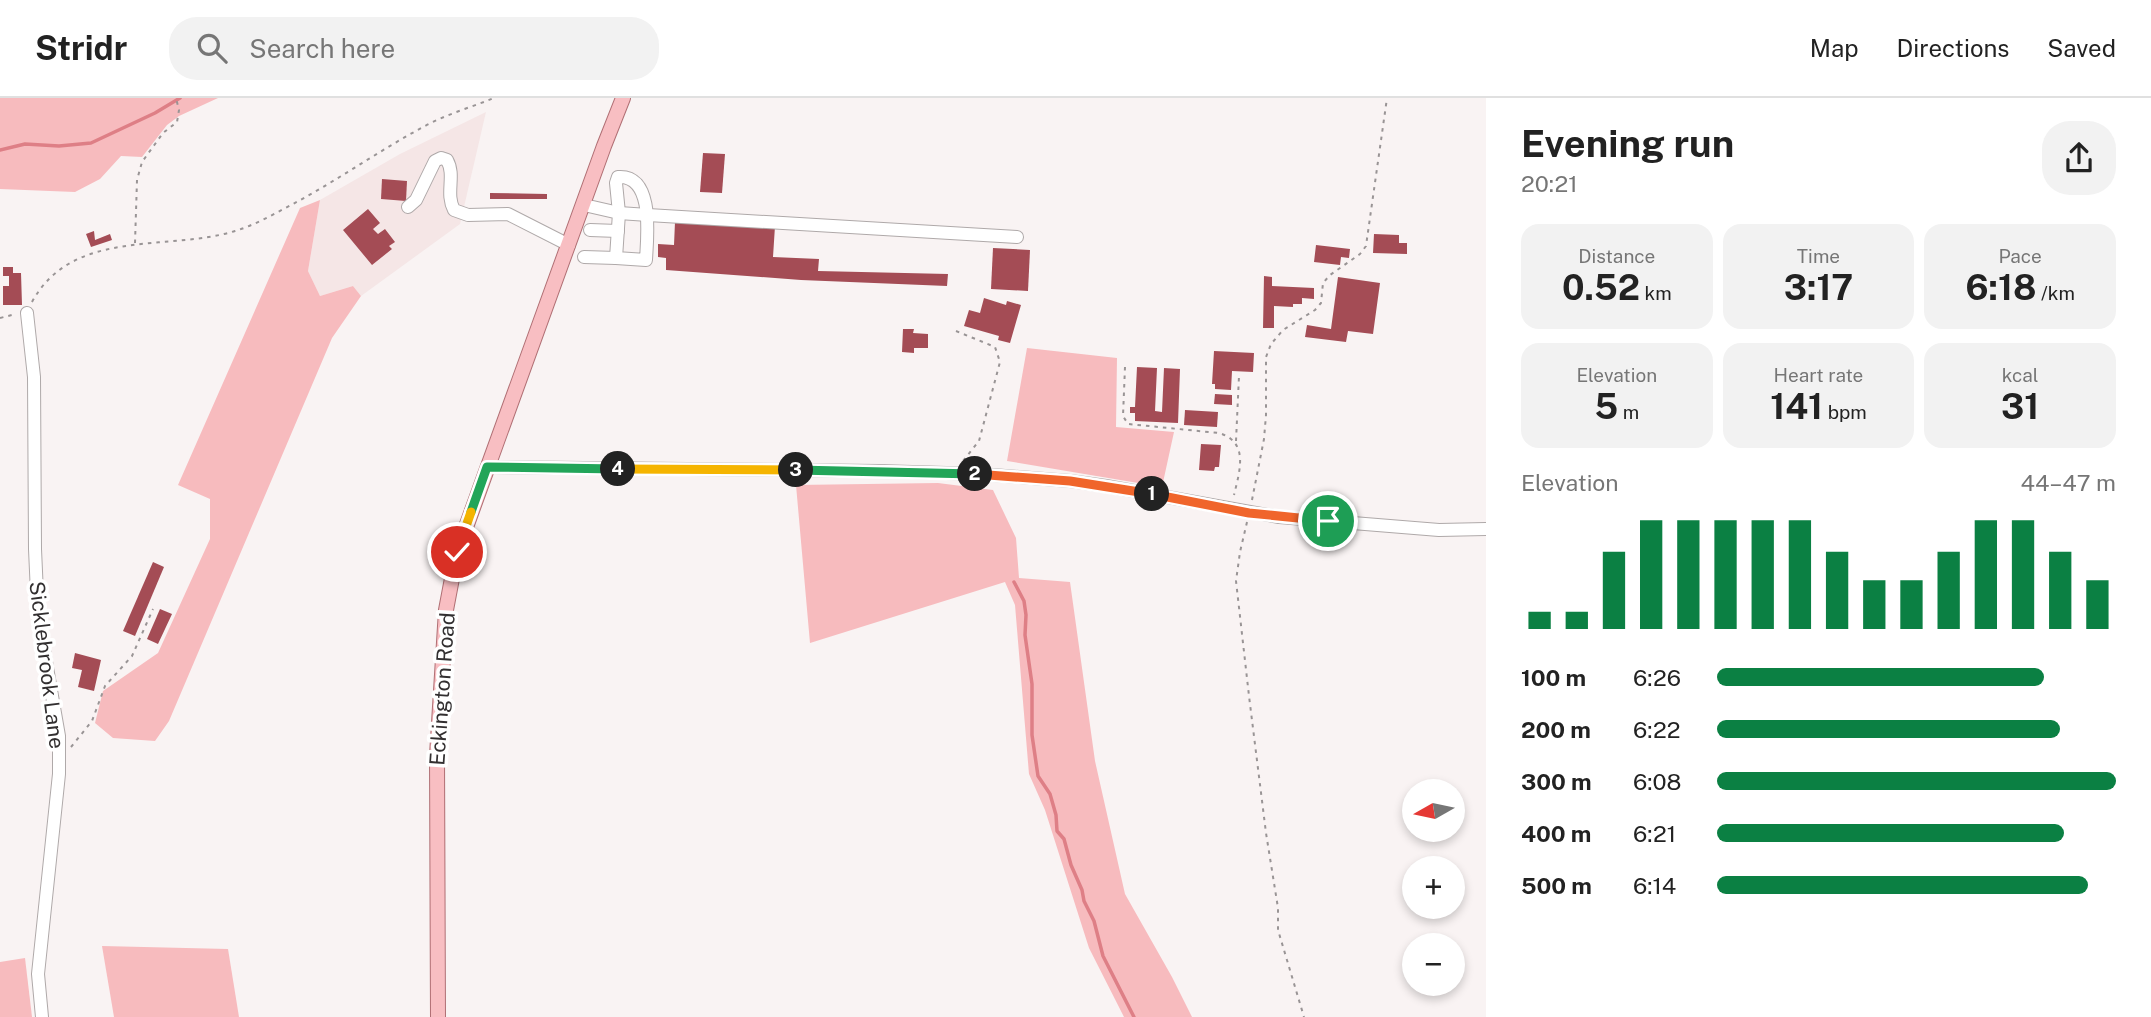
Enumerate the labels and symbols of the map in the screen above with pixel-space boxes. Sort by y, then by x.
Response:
pin: 4 [600,452,636,486]
pin: 3 [778,452,814,488]
pin: 2 [958,456,992,492]
pin: 1 [1134,476,1170,512]
pin [1298,491,1358,551]
pin [427,522,487,582]
street label: Sicklebrook Lane [24,580,70,750]
street label: Eckington Road [424,612,460,766]
north arrow [1402,779,1465,842]

